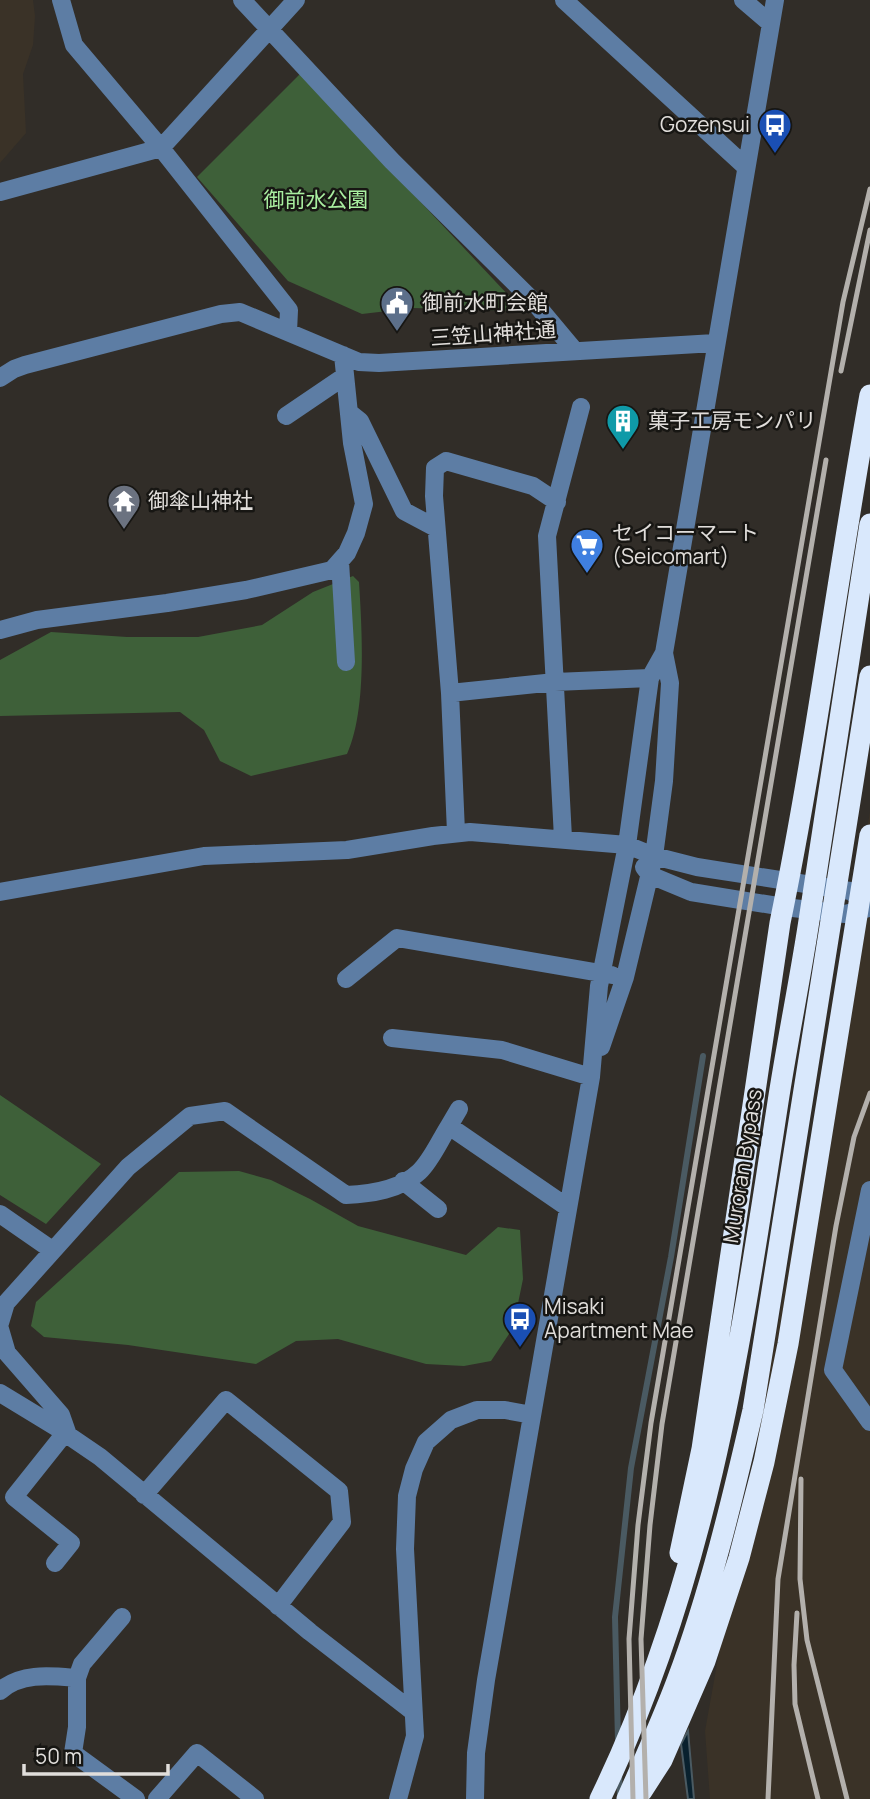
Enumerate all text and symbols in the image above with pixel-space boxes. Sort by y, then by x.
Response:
bus stop icon: Gozensui [756,106,794,155]
place label: Gozensui [660,110,750,138]
park label: 御前水公園 [264,185,369,213]
public building icon: 御前水町会館 [378,284,416,333]
place label: 御前水町会館 [422,288,548,316]
street label: 三笠山神社通 [429,315,557,351]
building icon: 菓子工房モンパリ [604,402,642,451]
place label: 菓子工房モンパリ [648,406,816,434]
temple icon: 御傘山神社 [105,482,143,531]
place label: 御傘山神社 [148,486,253,514]
place label: セイコーマート (Seicomart) [612,518,759,570]
supermarket icon: セイコーマート (Seicomart) [568,526,606,575]
street label: Muroran Bypass [716,1087,768,1245]
place label: Misaki Apartment Mae [544,1292,694,1344]
bus stop icon: Misaki Apartment Mae [501,1300,539,1349]
scale bar [24,1732,168,1776]
text: 50 m [35,1742,82,1770]

